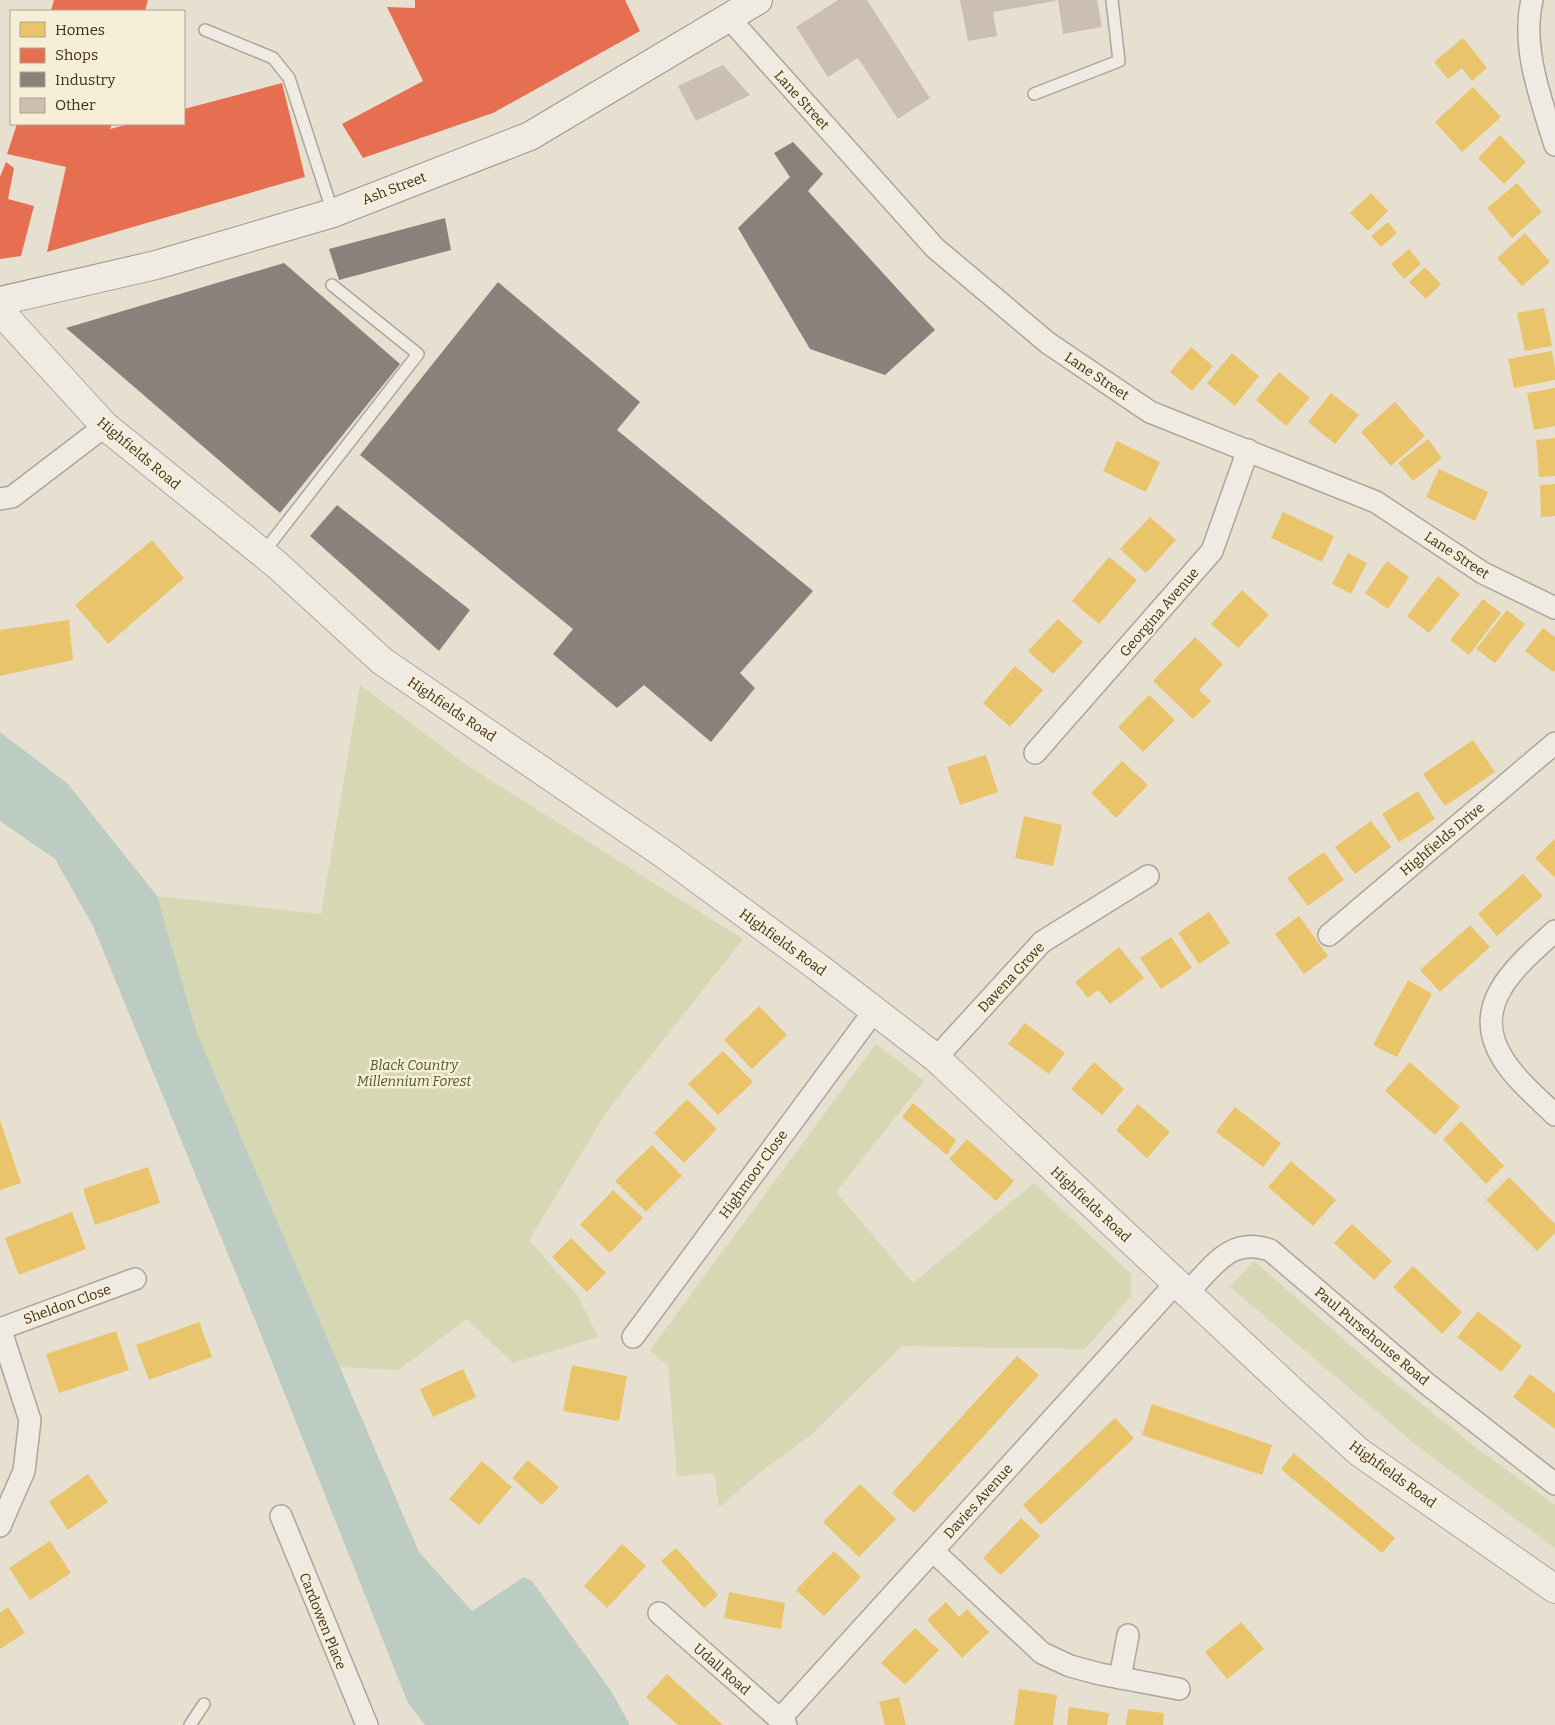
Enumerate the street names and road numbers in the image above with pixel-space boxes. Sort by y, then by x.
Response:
street label: Lane Street [771,67,833,134]
street label: Ash Street [360,168,429,208]
street label: Lane Street [1061,349,1132,404]
street label: Highfields Road [94,414,184,493]
street label: Lane Street [1421,528,1492,583]
street label: Georgina Avenue [1116,564,1203,660]
street label: Highfields Road [404,673,499,745]
street label: Highfields Drive [1397,799,1488,880]
street label: Highfields Road [736,905,829,980]
street label: Davena Grove [974,939,1048,1016]
street label: Highmoor Close [716,1127,791,1222]
street label: Highfields Road [1047,1163,1134,1246]
street label: Sheldon Close [21,1281,113,1328]
street label: Paul Pursehouse Road [1311,1284,1432,1389]
street label: Highfields Road [1346,1437,1439,1512]
street label: Davies Avenue [940,1460,1016,1542]
street label: Cardowen Place [295,1570,350,1672]
street label: Udall Road [690,1640,754,1699]

